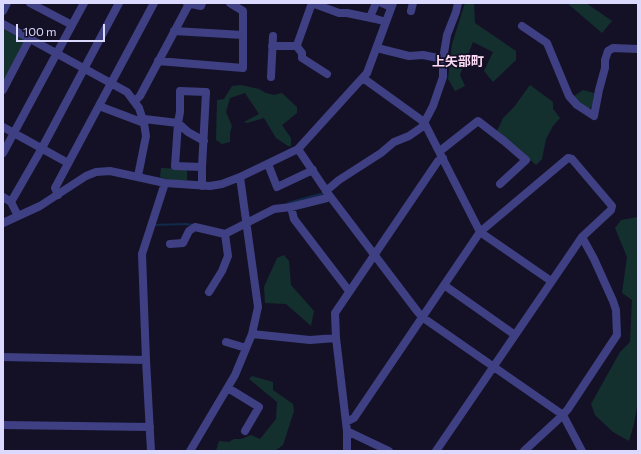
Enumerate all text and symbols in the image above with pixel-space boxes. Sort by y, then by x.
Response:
scale bar [18,16,107,42]
text: 100 m [23,24,57,38]
district label: 上矢部町 [432,54,484,70]

